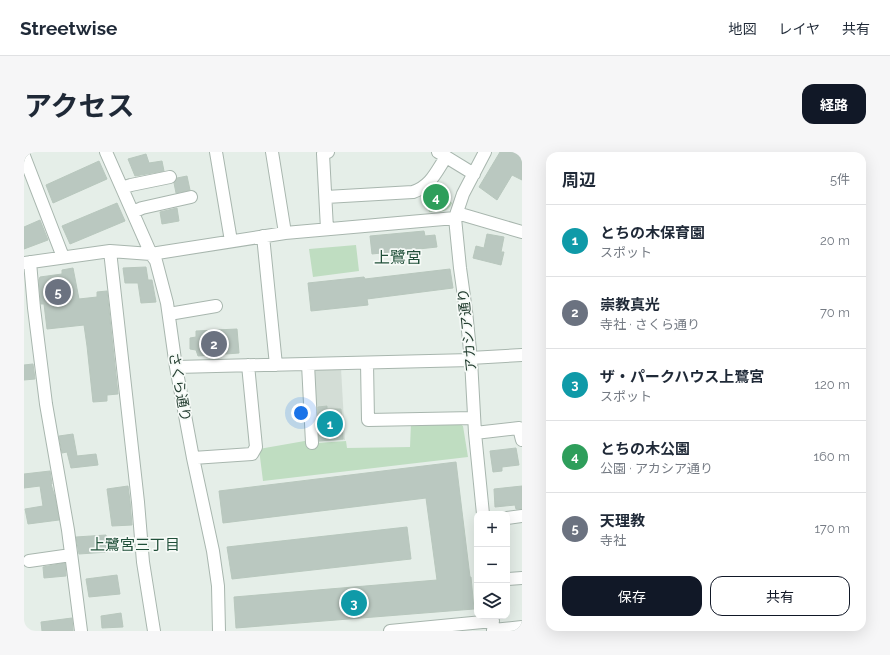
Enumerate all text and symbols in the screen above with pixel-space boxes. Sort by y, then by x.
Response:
text: Streetwise [20,17,117,39]
text: 地図 [728,21,756,37]
text: レイヤ [778,21,820,37]
text: 共有 [842,21,870,37]
button: 経路 [802,84,866,124]
text: アクセス [24,90,135,123]
text: 周辺 [562,170,596,190]
text: 5件 [830,172,850,187]
pin: 4 [423,182,449,212]
text: とちの木保育園 [600,224,705,242]
text: 1 [572,233,578,248]
text: 20 m [820,233,850,248]
text: スポット [600,245,652,260]
district label: 上鷺宮 [374,248,422,267]
pin: 5 [45,277,71,307]
street label: アカシア通り [455,287,479,373]
text: 崇教真光 [600,296,660,314]
text: 2 [571,305,579,320]
text: 70 m [820,305,850,320]
text: 寺社 · さくら通り [600,317,700,332]
pin: 2 [201,329,227,359]
street label: さくら通り [166,351,194,423]
text: ザ・パークハウス上鷺宮 [600,368,764,386]
text: 3 [571,377,579,392]
text: 120 m [814,377,850,392]
text: スポット [600,389,652,404]
your location [291,403,311,423]
pin: 1 [317,409,343,439]
text: とちの木公園 [600,440,690,458]
text: 4 [571,449,579,464]
text: 160 m [813,449,850,464]
text: 公園 · アカシア通り [600,461,713,476]
map controls [474,511,510,619]
button: + [474,511,510,547]
text: 天理教 [600,512,645,530]
text: 5 [571,521,579,536]
text: 170 m [814,521,850,536]
text: 寺社 [600,533,626,548]
district label: 上鷺宮三丁目 [90,536,180,554]
button: − [474,547,510,583]
button: 保存 [562,576,702,616]
button: 共有 [710,576,850,616]
button: layers [474,583,510,619]
pin: 3 [341,588,367,618]

